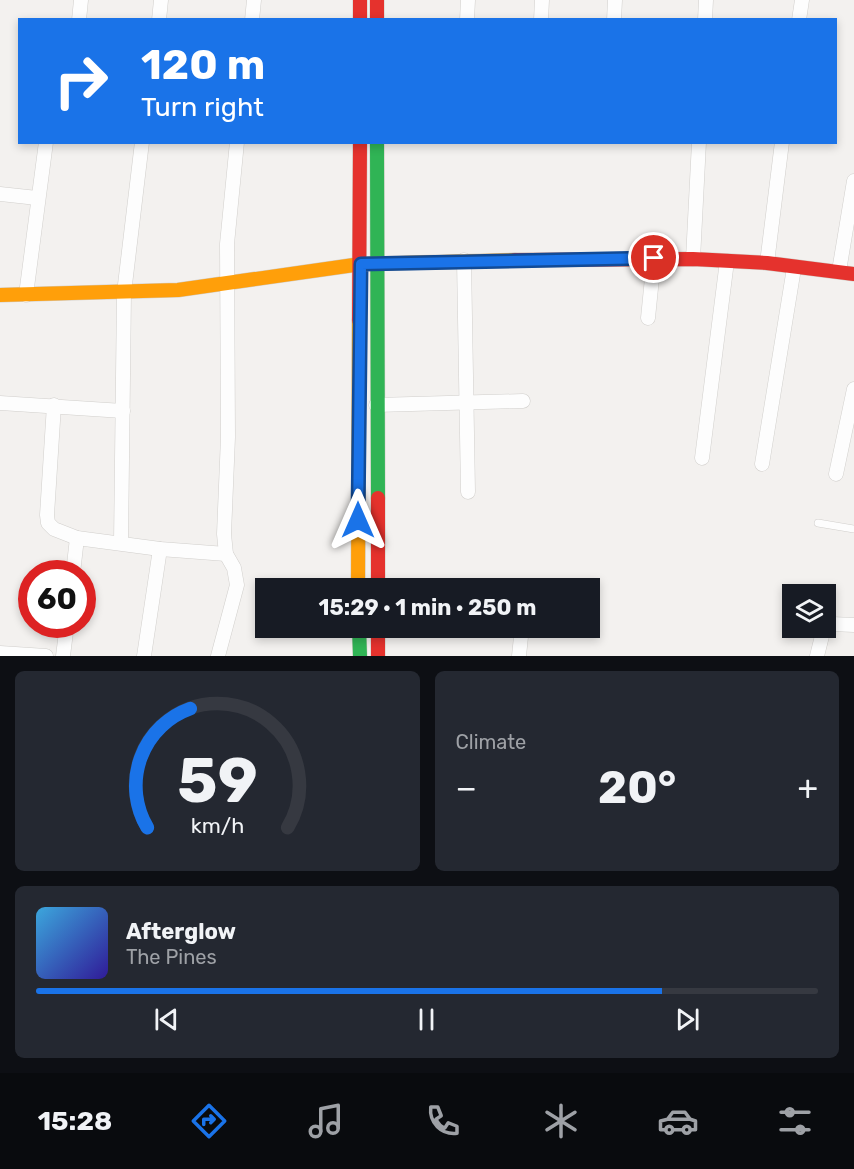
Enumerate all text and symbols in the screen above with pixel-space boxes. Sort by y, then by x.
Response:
text: 120 m [141,40,265,90]
icon: right [42,42,120,120]
text: Turn right [141,91,264,123]
pin [628,232,679,283]
icon: arrive [637,241,670,274]
position arrow [326,488,390,552]
speed limit sign: 60 [18,560,96,638]
map controls [782,584,836,638]
button: layers [782,584,836,638]
text: 15:29 · 1 min · 250 m [319,594,536,621]
text: Climate [456,730,526,754]
text: 59 [177,744,257,818]
text: 20° [598,761,676,814]
text: − [456,768,477,807]
text: + [797,768,818,807]
text: km/h [190,813,244,838]
text: Afterglow [126,918,236,945]
text: The Pines [126,945,217,969]
icon: previous [150,1003,183,1036]
icon: pause [410,1003,443,1036]
icon: next [671,1003,704,1036]
icon: directions [188,1100,230,1142]
icon: music [305,1100,347,1142]
icon: phone [422,1100,464,1142]
icon: climate [540,1100,582,1142]
icon: car [657,1100,699,1142]
icon: filters [774,1100,816,1142]
text: 15:28 [38,1105,112,1137]

